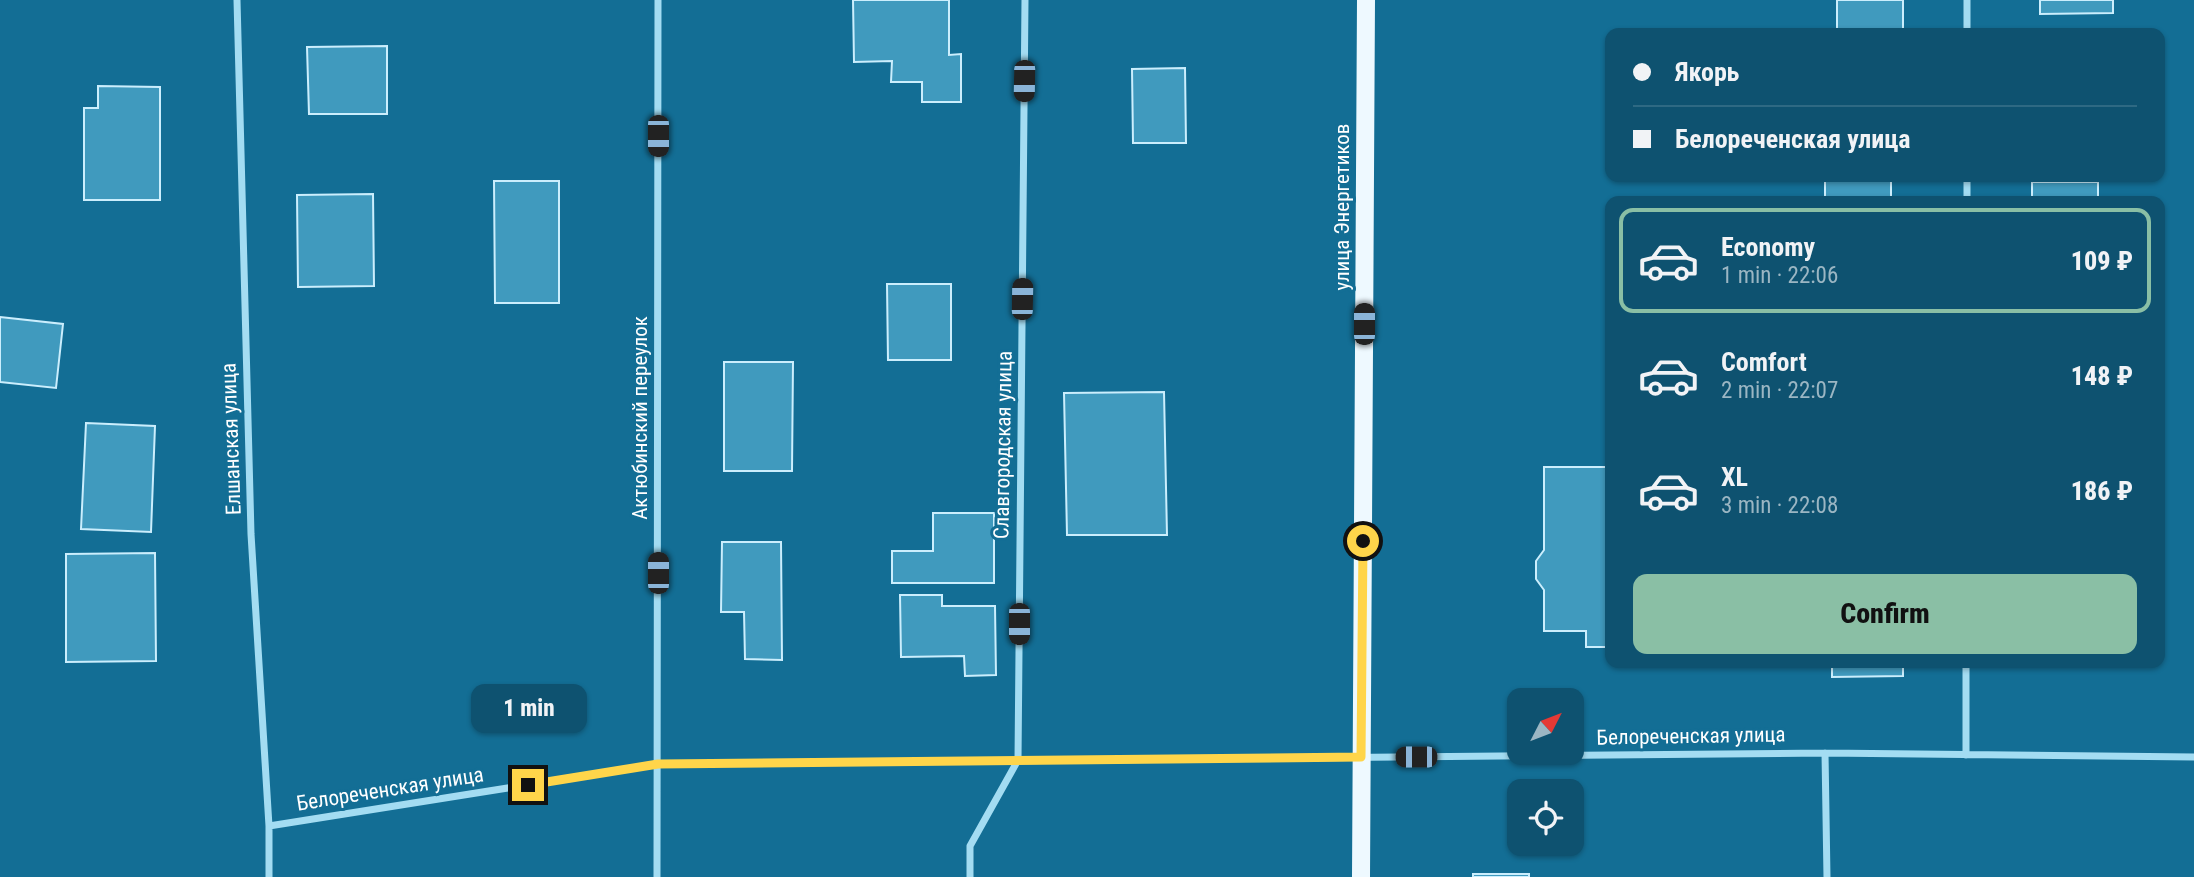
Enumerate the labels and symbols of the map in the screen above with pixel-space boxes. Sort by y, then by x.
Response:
car [1014,60,1035,102]
car [648,115,669,157]
street label: улица Энергетиков [1330,124,1354,290]
car [1012,278,1033,320]
car [1354,303,1375,345]
street label: Актюбинский переулок [628,316,652,520]
street label: Славгородская улица [989,351,1017,539]
street label: Елшанская улица [216,362,246,516]
route start [1347,525,1379,557]
car [648,552,669,594]
car [1009,603,1030,645]
callout: 1 min [470,684,586,732]
north arrow [1507,688,1584,765]
street label: Белореченская улица [1596,722,1786,750]
car [1396,747,1438,768]
street label: Белореченская улица [295,762,485,816]
route end [512,769,544,801]

